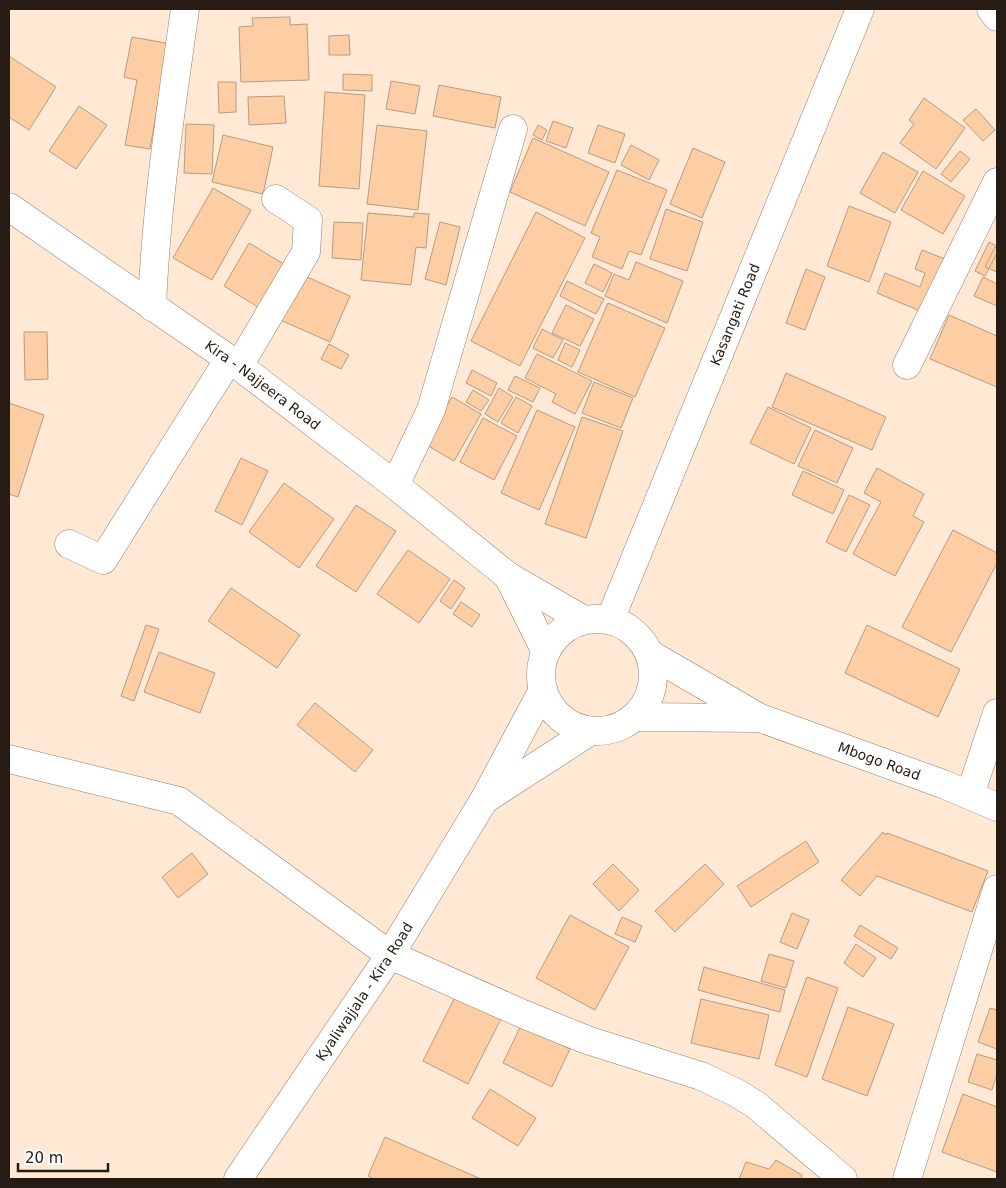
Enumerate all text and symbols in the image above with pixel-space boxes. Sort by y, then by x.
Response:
street label: Kasangati Road [707,261,763,368]
street label: Kira - Najjeera Road [202,337,323,433]
street label: Mbogo Road [836,739,923,783]
street label: Kyaliwajjala - Kira Road [313,919,416,1064]
scale bar [18,1140,108,1172]
text: 20 m [25,1149,63,1167]

